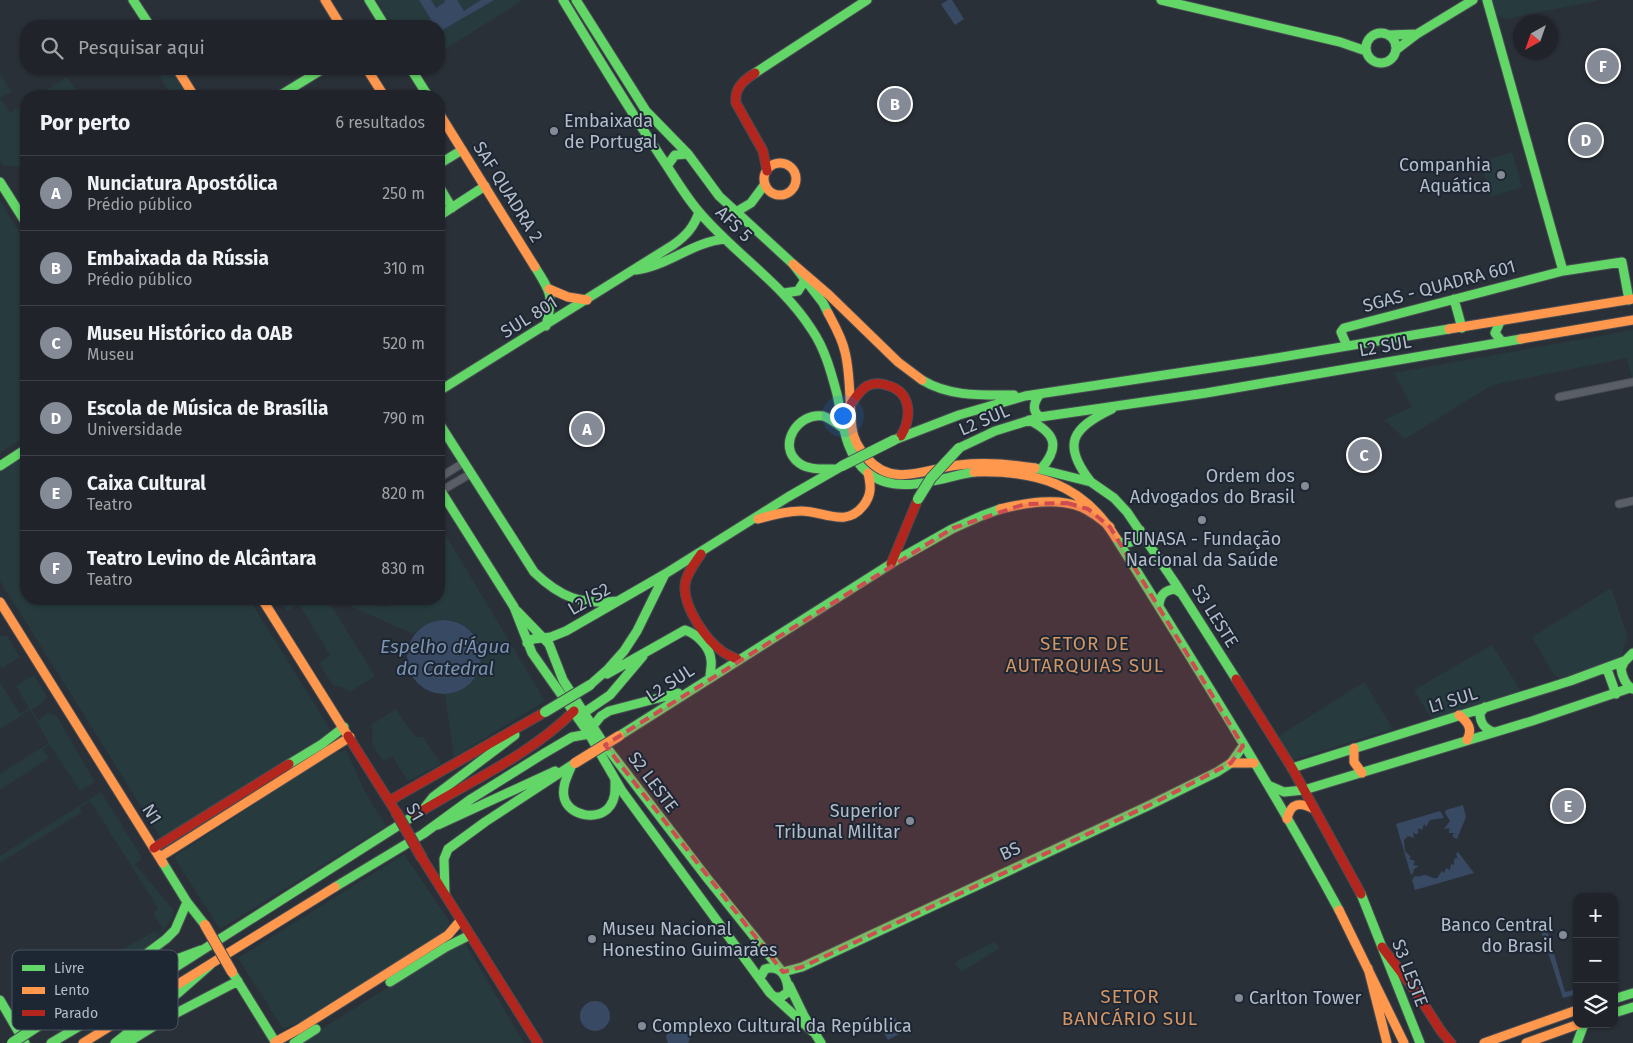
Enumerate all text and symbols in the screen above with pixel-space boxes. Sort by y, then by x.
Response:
north arrow [1513,15,1558,60]
search box [20,20,445,75]
icon: search [38,34,66,62]
text: Pesquisar aqui [78,36,205,59]
pin: F [1587,47,1619,85]
pin: B [879,85,911,123]
text: Por perto [40,110,130,136]
place label: Embaixada de Portugal [564,110,658,153]
text: 6 resultados [336,113,425,132]
pin: D [1570,121,1602,159]
marker: Embaixada de Portugal [548,125,560,137]
street label: SAF QUADRA 2 [468,138,548,246]
place label: Companhia Aquática [1399,154,1491,197]
marker: Companhia Aquática [1495,169,1507,181]
text: Nunciatura Apostólica [87,172,278,195]
text: A [51,184,61,203]
text: 250 m [382,184,425,203]
text: Prédio público [87,195,192,214]
street label: AFS 5 [711,201,757,247]
text: Embaixada da Rússia [87,247,269,270]
street label: SGAS - QUADRA 601 [1360,255,1518,317]
text: B [51,259,61,278]
text: 310 m [384,259,425,278]
text: Prédio público [87,270,192,289]
street label: SUL 801 [497,291,561,343]
text: Museu Histórico da OAB [87,322,293,345]
street label: L2 SUL [1357,331,1413,361]
text: C [51,334,61,353]
text: 520 m [382,334,425,353]
text: Museu [87,345,134,364]
text: Escola de Música de Brasília [87,397,328,420]
street label: L2 SUL [955,399,1013,440]
your location [830,403,856,429]
text: D [51,409,61,428]
text: 790 m [383,409,425,428]
pin: A [571,410,603,448]
text: Universidade [87,420,183,439]
pin: C [1348,436,1380,474]
place label: Ordem dos Advogados do Brasil [1130,465,1295,508]
text: Caixa Cultural [87,472,206,495]
marker: Ordem dos Advogados do Brasil [1299,480,1311,492]
text: E [52,484,60,503]
text: 820 m [382,484,425,503]
text: Teatro [87,495,132,514]
marker: FUNASA - Fundação Nacional da Saúde [1196,514,1208,526]
place label: FUNASA - Fundação Nacional da Saúde [1123,528,1281,571]
text: Teatro Levino de Alcântara [87,547,317,570]
text: F [52,559,60,578]
text: 830 m [381,559,425,578]
text: Teatro [87,570,132,589]
street label: L2/S2 [564,578,614,620]
street label: S3 LESTE [1187,580,1243,652]
district label: SETOR DE AUTARQUIAS SUL [1006,632,1164,677]
water label: Espelho d'Água da Catedral [380,635,510,680]
street label: L2 SUL [642,659,698,707]
street label: L1 SUL [1426,682,1480,718]
street label: S2 LESTE [623,747,683,817]
pin: E [1552,787,1584,825]
street label: S1 [401,799,429,825]
street label: N1 [137,800,167,828]
place label: Superior Tribunal Militar [775,800,900,843]
marker: Superior Tribunal Militar [904,815,916,827]
street label: BS [996,837,1024,865]
map controls [1573,893,1618,1028]
button: + [1573,893,1618,938]
place label: Banco Central do Brasil [1440,914,1553,957]
place label: Museu Nacional Honestino Guimarães [602,918,777,961]
marker: Banco Central do Brasil [1557,929,1569,941]
marker: Museu Nacional Honestino Guimarães [586,933,598,945]
street label: S3 LESTE [1387,936,1433,1010]
button: − [1573,938,1618,983]
legend [12,950,178,1030]
text: Livre [54,960,84,977]
text: Lento [54,982,89,999]
button: layers [1573,983,1618,1028]
district label: SETOR BANCÁRIO SUL [1062,985,1198,1030]
place label: Carlton Tower [1249,987,1362,1009]
marker: Carlton Tower [1233,992,1245,1004]
text: Parado [54,1005,98,1022]
place label: Complexo Cultural da República [652,1015,912,1037]
marker: Complexo Cultural da República [636,1020,648,1032]

